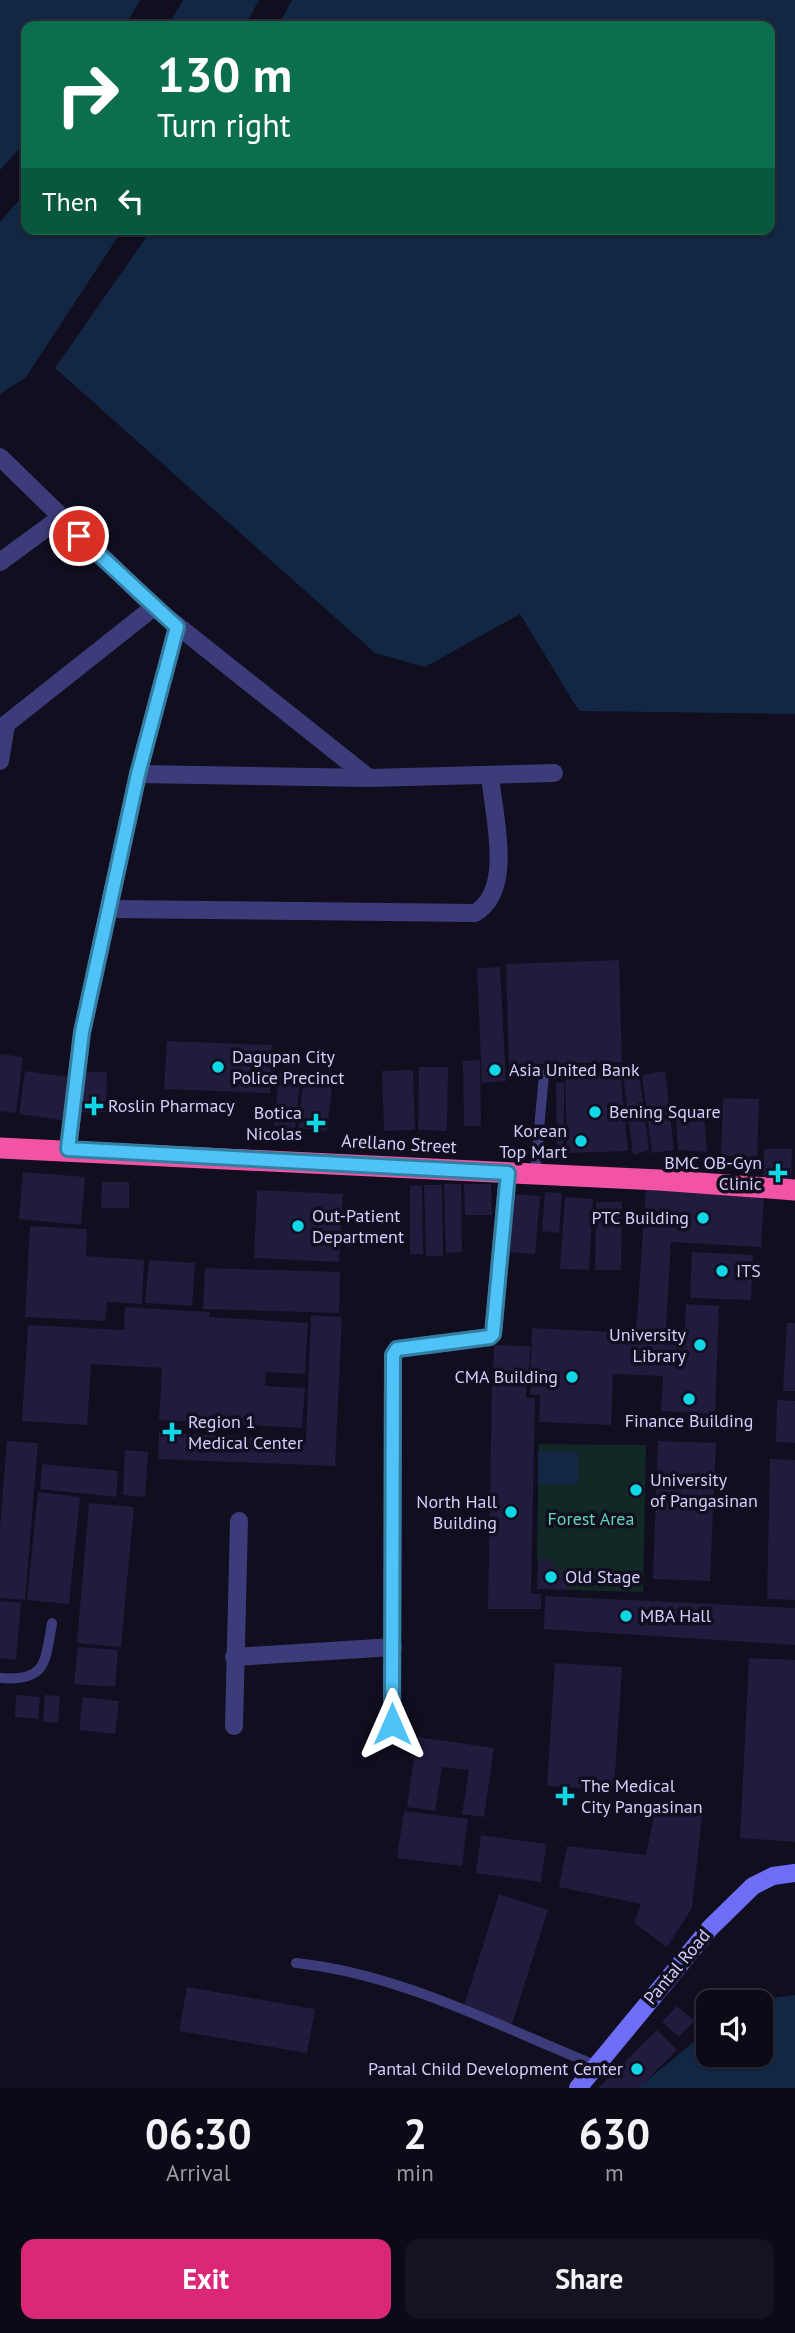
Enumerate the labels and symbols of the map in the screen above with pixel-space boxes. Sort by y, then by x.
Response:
pin [49,506,109,566]
place label: Dagupan City Police Precinct [232,1045,344,1089]
place label: Asia United Bank [509,1058,640,1081]
marker: Dagupan City Police Precinct [210,1059,226,1075]
marker: Asia United Bank [487,1062,503,1078]
place label: Roslin Pharmacy [108,1094,235,1117]
marker: Roslin Pharmacy [86,1098,102,1114]
place label: Bening Square [609,1100,721,1123]
place label: Botica Nicolas [246,1101,302,1145]
marker: Bening Square [587,1104,603,1120]
marker: Botica Nicolas [308,1115,324,1131]
place label: Korean Top Mart [499,1119,567,1163]
street label: Arellano Street [341,1129,457,1158]
marker: Korean Top Mart [573,1133,589,1149]
place label: BMC OB-Gyn Clinic [664,1151,762,1195]
marker: BMC OB-Gyn Clinic [768,1163,788,1183]
place label: Out-Patient Department [312,1204,404,1248]
place label: PTC Building [591,1206,689,1229]
marker: PTC Building [695,1210,711,1226]
marker: Out-Patient Department [290,1218,306,1234]
place label: ITS [736,1259,761,1282]
marker: ITS [714,1263,730,1279]
place label: University Library [609,1323,687,1367]
marker: University Library [692,1337,708,1353]
place label: CMA Building [455,1365,558,1388]
marker: CMA Building [564,1369,580,1385]
marker: Finance Building [681,1391,697,1407]
place label: Finance Building [625,1409,753,1432]
place label: Region 1 Medical Center [188,1410,303,1454]
marker: Region 1 Medical Center [162,1422,182,1442]
place label: University of Pangasinan [650,1468,758,1512]
marker: University of Pangasinan [628,1482,644,1498]
place label: North Hall Building [416,1490,498,1534]
marker: North Hall Building [503,1504,519,1520]
park label: Forest Area [548,1507,634,1530]
place label: Old Stage [565,1565,640,1588]
marker: Old Stage [543,1569,559,1585]
place label: MBA Hall [640,1604,712,1627]
marker: MBA Hall [618,1608,634,1624]
position arrow [355,1687,429,1761]
place label: The Medical City Pangasinan [581,1774,703,1818]
marker: The Medical City Pangasinan [555,1786,575,1806]
street label: Pantal Road [638,1924,715,2009]
place label: Pantal Child Development Center [368,2057,623,2080]
marker: Pantal Child Development Center [629,2061,645,2077]

